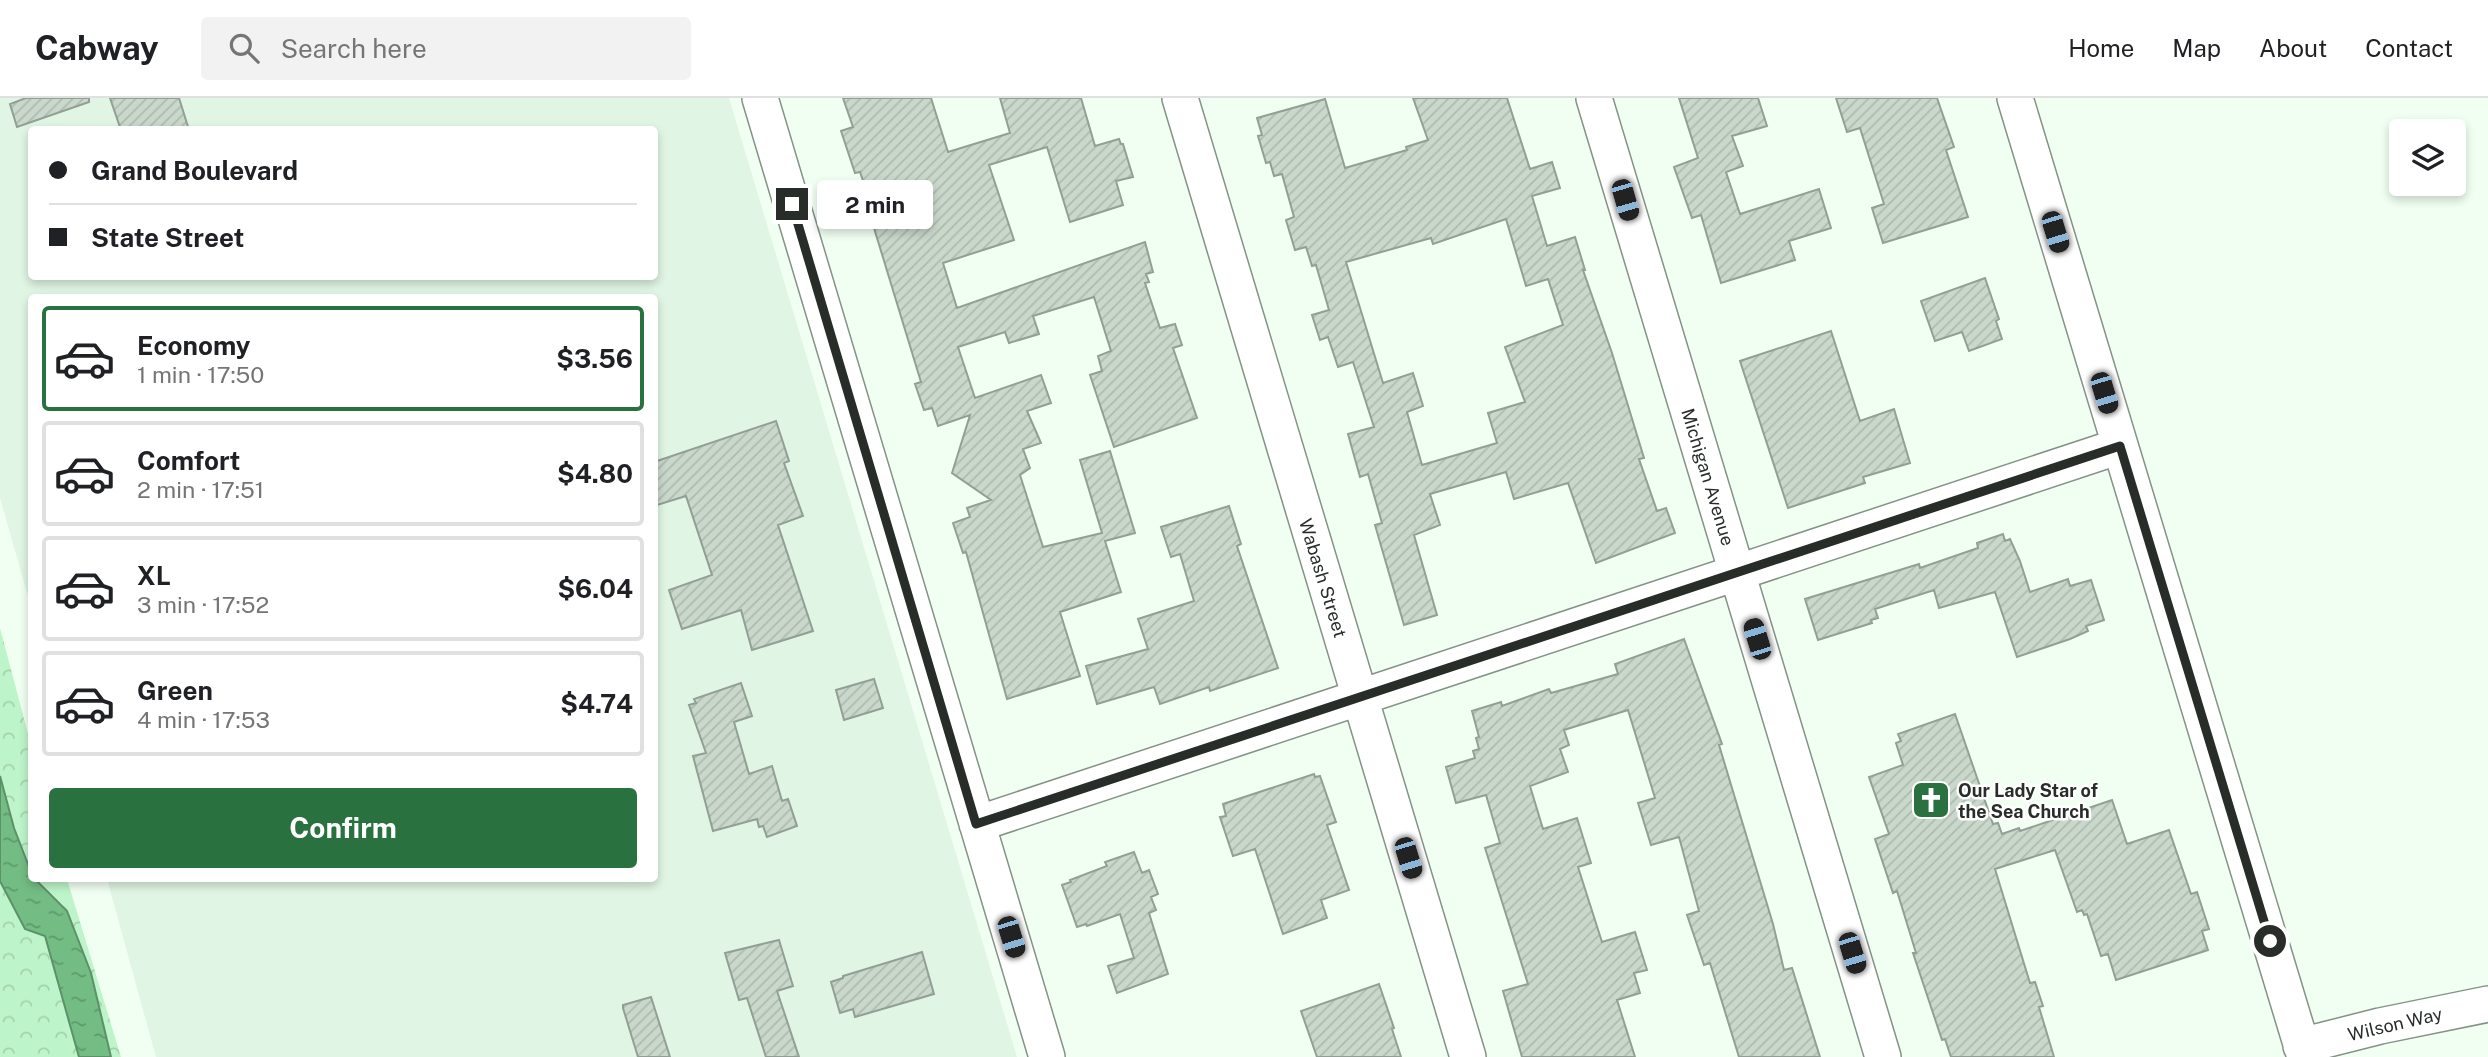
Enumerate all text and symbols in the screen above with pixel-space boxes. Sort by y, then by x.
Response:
search box [201,17,691,80]
text: Cabway [35,29,159,67]
icon: search [225,29,263,67]
text: Search here [281,33,427,64]
text: Home [2068,34,2134,62]
text: Map [2172,34,2221,62]
text: About [2259,34,2327,62]
text: Contact [2365,34,2453,62]
map controls [2389,119,2466,196]
button: layers [2389,119,2466,196]
text: Grand Boulevard [91,155,298,186]
car [1610,177,1641,223]
callout: 2 min [816,180,932,228]
route end [776,188,808,220]
text: 2 min [845,191,905,218]
car [2039,209,2072,255]
text: State Street [91,222,244,253]
icon: car [53,327,116,390]
text: Economy [137,330,250,361]
text: $3.56 [556,343,633,374]
text: 1 min · 17:50 [137,361,264,388]
car [2088,370,2121,416]
street label: Michigan Avenue [1677,406,1739,548]
icon: car [53,442,116,505]
text: Comfort [137,445,240,476]
text: $4.80 [557,458,633,489]
text: 2 min · 17:51 [137,476,264,503]
street label: Wabash Street [1295,516,1351,640]
icon: car [53,557,116,620]
text: XL [137,560,171,591]
text: $6.04 [557,573,633,604]
text: 3 min · 17:52 [137,591,269,618]
car [1741,616,1774,662]
icon: car [53,672,116,735]
text: Green [137,675,213,706]
text: $4.74 [560,688,633,719]
text: 4 min · 17:53 [137,706,270,733]
church icon: Our Lady Star of the Sea Church [1910,779,1952,821]
place label: Our Lady Star of the Sea Church [1958,780,2098,822]
button: Confirm [49,788,637,868]
car [1392,835,1425,881]
car [995,914,1028,960]
route start [2254,925,2286,957]
car [1836,930,1869,976]
street label: Wilson Way [2346,1003,2445,1045]

